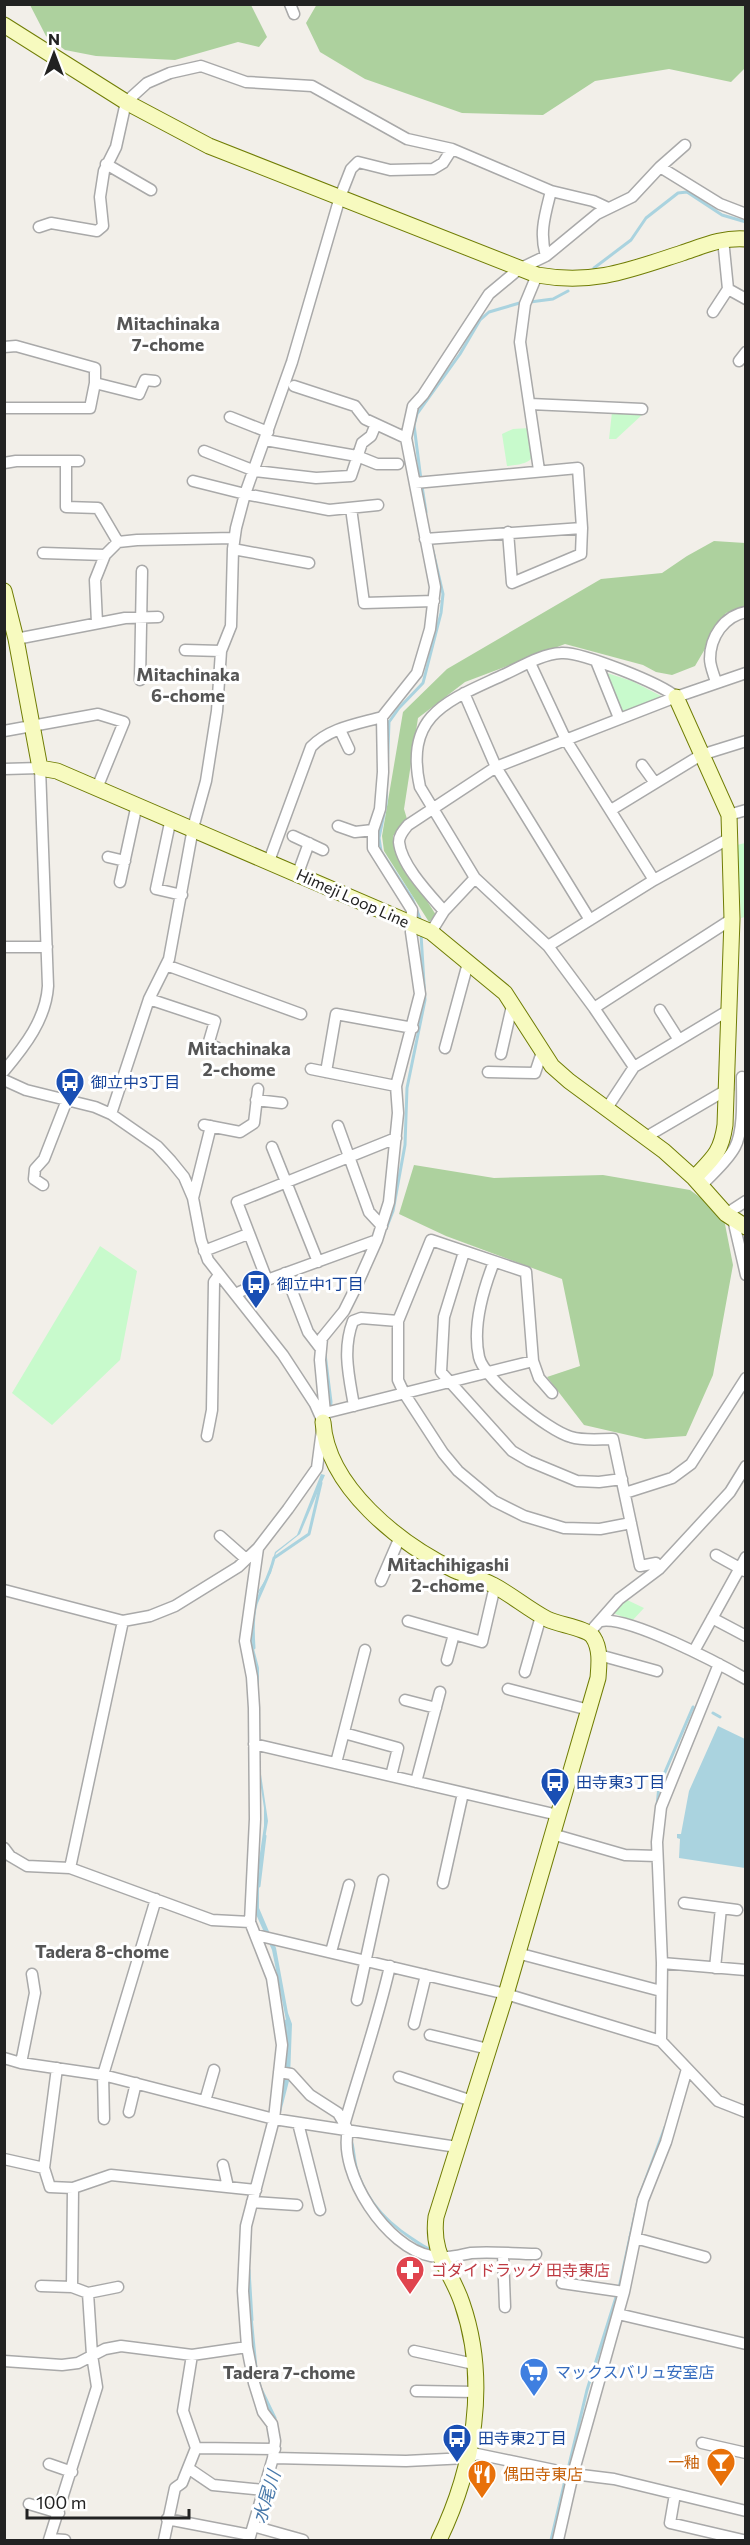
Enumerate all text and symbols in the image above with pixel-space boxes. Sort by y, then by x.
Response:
north arrow [24,24,84,84]
text: N [48,29,60,48]
district label: Mitachinaka 7-chome [116,312,220,355]
district label: Mitachinaka 6-chome [136,663,240,706]
street label: Himeji Loop Line [294,864,413,931]
district label: Mitachinaka 2-chome [187,1037,291,1080]
bus stop icon: 御立中3丁目 [54,1066,86,1108]
place label: 御立中3丁目 [91,1072,180,1091]
bus stop icon: 御立中1丁目 [240,1268,272,1310]
place label: 御立中1丁目 [277,1274,364,1293]
district label: Mitachihigashi 2-chome [387,1553,509,1596]
bus stop icon: 田寺東3丁目 [539,1766,571,1808]
place label: 田寺東3丁目 [576,1772,665,1791]
district label: Tadera 8-chome [35,1940,169,1962]
pharmacy icon: ゴダイドラッグ 田寺東店 [394,2254,426,2296]
place label: ゴダイドラッグ 田寺東店 [431,2260,610,2279]
supermarket icon: マックスバリュ安室店 [518,2356,550,2398]
district label: Tadera 7-chome [223,2361,355,2383]
place label: マックスバリュ安室店 [555,2362,715,2381]
bus stop icon: 田寺東2丁目 [441,2422,473,2464]
place label: 田寺東2丁目 [478,2428,567,2447]
bar icon: 一釉 [705,2446,737,2488]
place label: 一釉 [668,2452,700,2471]
restaurant icon: 偶田寺東店 [466,2458,498,2500]
place label: 偶田寺東店 [503,2464,583,2483]
water label: 水尾川 [248,2466,285,2526]
scale bar [27,2482,189,2520]
text: 100 m [36,2491,86,2513]

